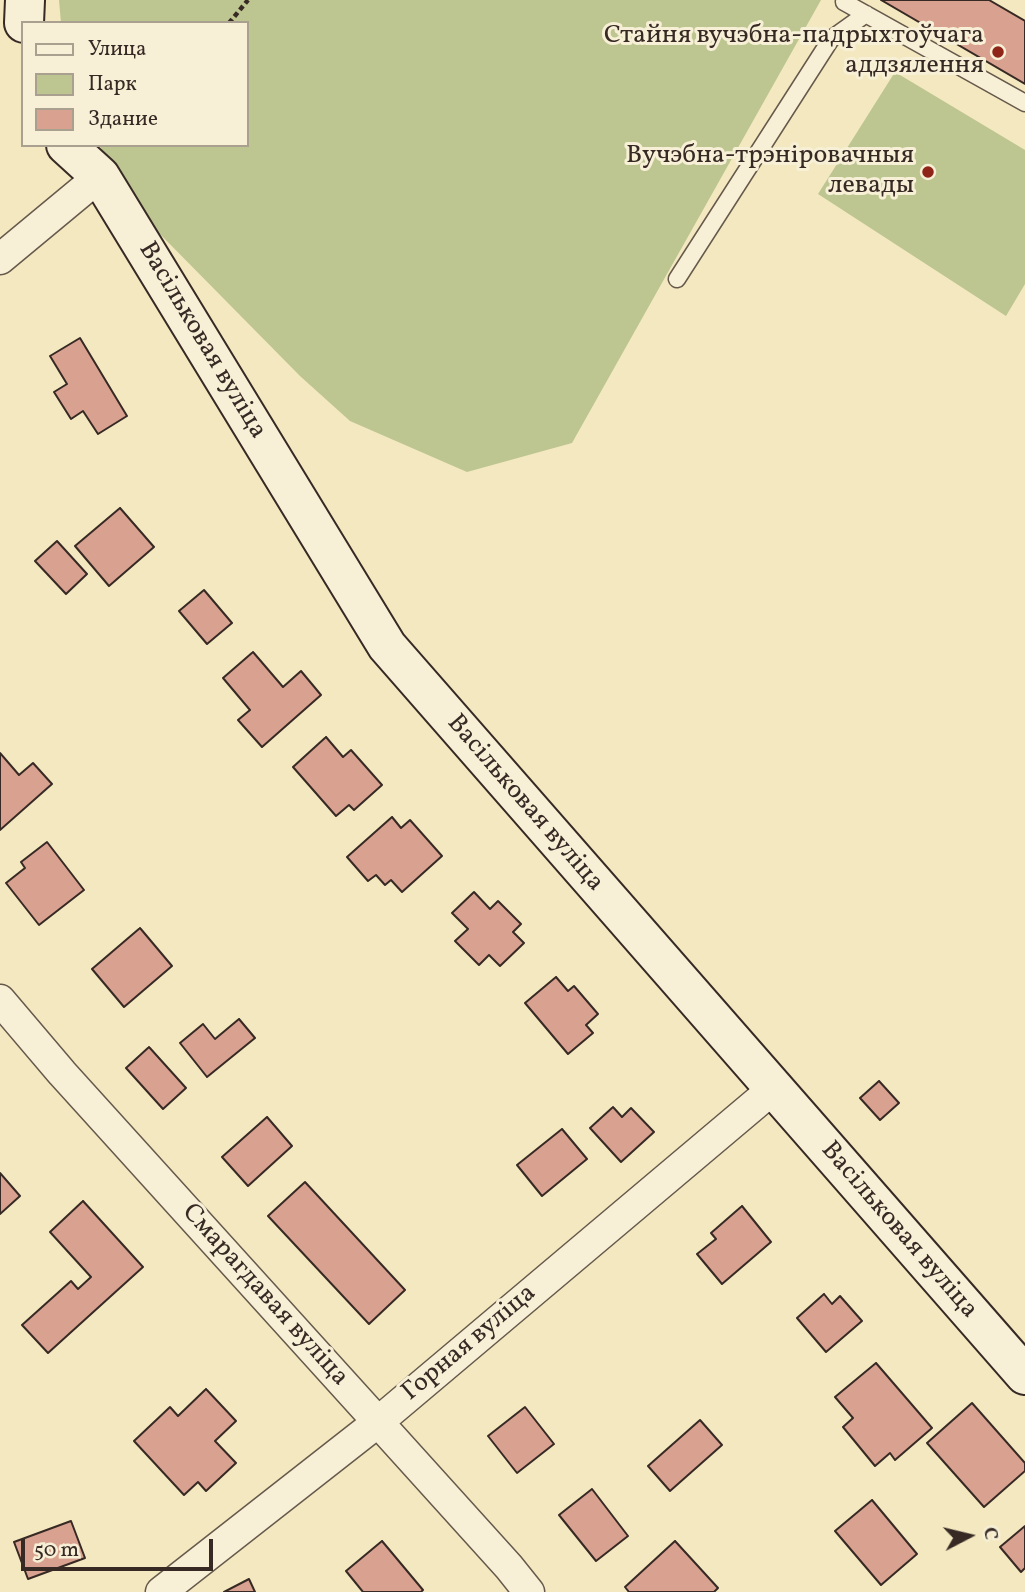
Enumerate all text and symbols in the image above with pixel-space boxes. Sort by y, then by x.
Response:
legend [21,21,248,147]
place label: Стайня вучэбна-падрыхтоўчага аддзялення [604,21,984,82]
text: Улица [88,35,146,64]
marker: Стайня вучэбна-падрыхтоўчага аддзялення [990,44,1006,60]
text: Парк [88,70,137,99]
text: Здание [88,105,158,134]
place label: Вучэбна-трэніровачныя левады [626,141,914,202]
marker: Вучэбна-трэніровачныя левады [920,164,936,180]
street label: Васільковая вуліца [130,237,272,445]
street label: Васільковая вуліца [439,709,609,899]
street label: Васільковая вуліца [813,1136,983,1326]
street label: Смарагдавая вуліца [174,1198,354,1394]
street label: Горная вуліца [397,1279,543,1409]
north arrow [934,1501,1004,1571]
scale bar [24,1526,217,1570]
text: С [976,1526,1003,1541]
text: 50 m [34,1536,79,1565]

